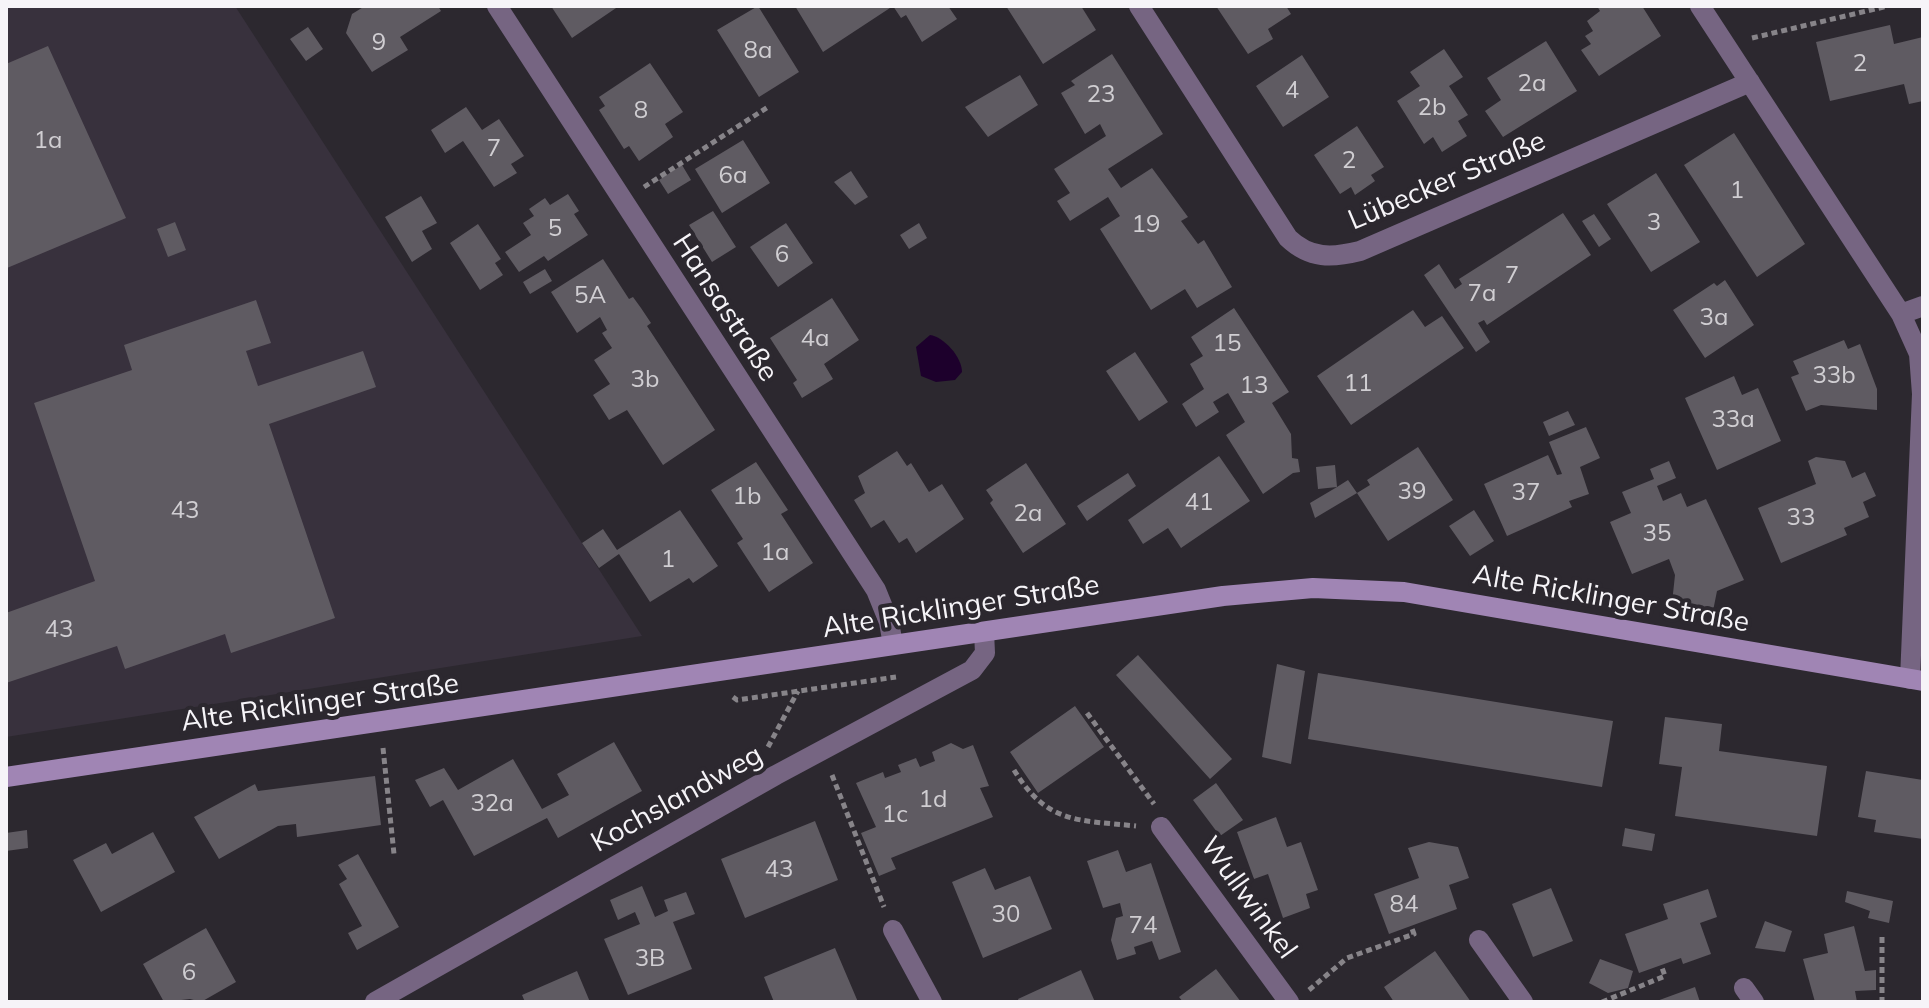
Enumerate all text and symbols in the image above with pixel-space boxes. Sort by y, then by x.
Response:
house number: 9 [372,29,386,57]
house number: 8a [744,37,772,65]
house number: 2 [1853,50,1867,78]
house number: 2a [1518,70,1546,98]
house number: 4 [1285,77,1299,105]
house number: 23 [1087,81,1115,109]
house number: 2b [1418,94,1446,122]
house number: 8 [634,97,648,125]
street label: Lübecker Straße [1343,124,1551,238]
house number: 1a [34,127,62,155]
house number: 7 [487,135,501,163]
house number: 2 [1342,147,1356,175]
house number: 6a [719,162,747,190]
house number: 1 [1730,177,1744,205]
house number: 3 [1647,209,1661,237]
house number: 19 [1132,211,1160,239]
house number: 5 [548,215,562,243]
street label: Hansastraße [665,228,785,388]
house number: 6 [775,241,789,269]
house number: 7 [1505,262,1519,290]
house number: 7a [1468,280,1496,308]
house number: 5A [574,282,606,310]
house number: 3a [1700,304,1728,332]
house number: 4a [801,325,829,353]
house number: 15 [1213,330,1241,358]
house number: 33b [1812,362,1856,390]
house number: 3b [631,366,659,394]
house number: 11 [1344,370,1372,398]
house number: 13 [1240,372,1268,400]
house number: 33a [1711,406,1755,434]
house number: 39 [1398,478,1426,506]
house number: 37 [1512,479,1540,507]
house number: 1b [733,483,761,511]
house number: 41 [1185,489,1213,517]
house number: 43 [171,497,199,525]
house number: 2a [1014,500,1042,528]
house number: 33 [1787,504,1815,532]
house number: 35 [1643,520,1671,548]
house number: 1a [761,539,789,567]
house number: 1 [661,546,675,574]
street label: Alte Ricklinger Straße [1470,558,1752,640]
street label: Alte Ricklinger Straße [820,568,1102,646]
house number: 43 [45,616,73,644]
street label: Alte Ricklinger Straße [179,667,461,739]
street label: Kochslandweg [586,738,768,860]
house number: 1d [919,786,947,814]
house number: 32a [470,790,514,818]
house number: 1c [882,801,908,829]
street label: Wullwinkel [1193,830,1303,966]
house number: 43 [765,856,793,884]
house number: 84 [1390,891,1418,919]
house number: 30 [992,901,1020,929]
house number: 74 [1129,912,1157,940]
house number: 3B [635,945,665,973]
house number: 6 [182,959,196,987]

